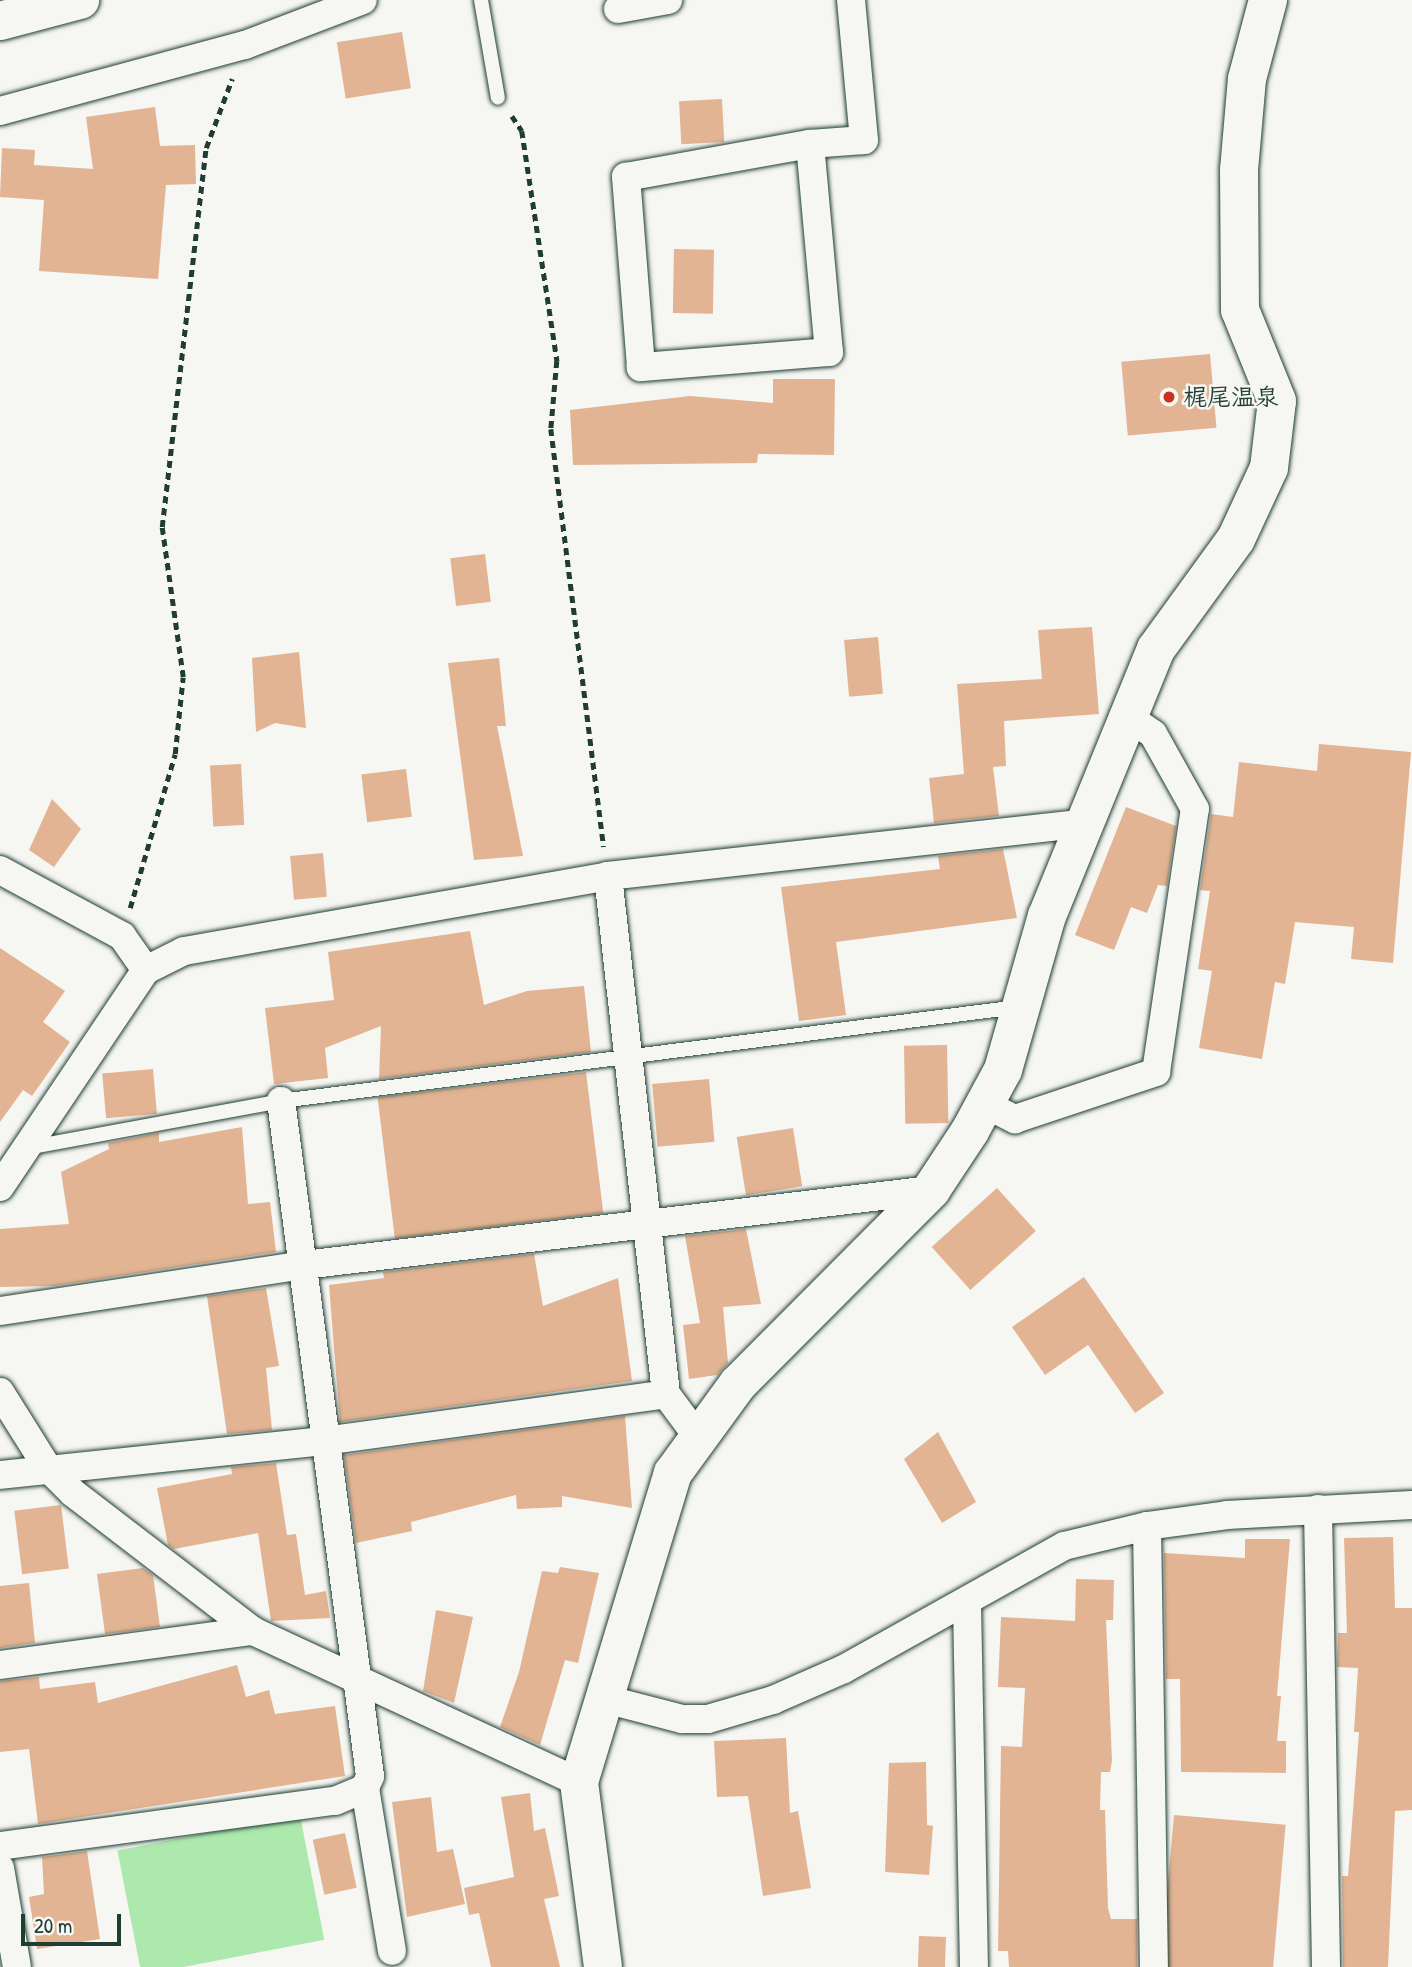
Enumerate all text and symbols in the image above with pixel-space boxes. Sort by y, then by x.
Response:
place label: 梶尾温泉 [1183,383,1279,411]
marker: 梶尾温泉 [1161,389,1177,405]
scale bar [24,1900,124,1944]
text: 20 m [34,1911,72,1940]

